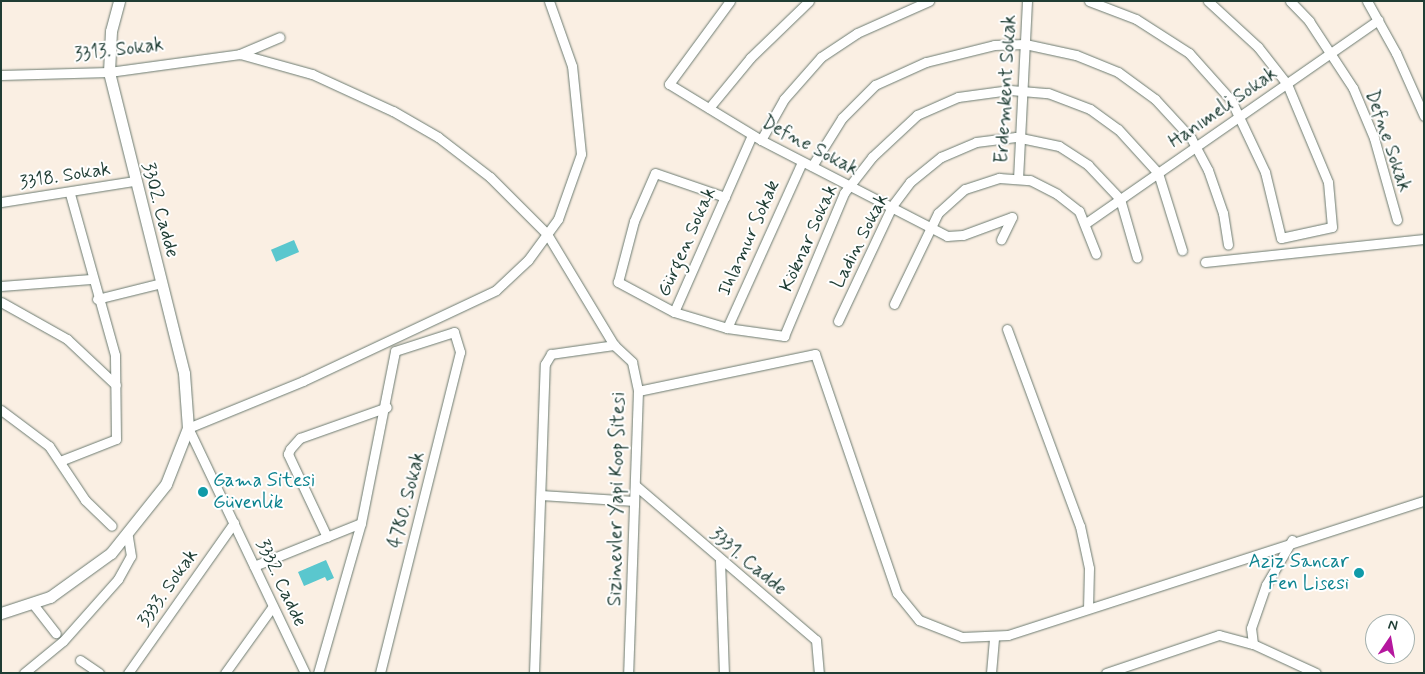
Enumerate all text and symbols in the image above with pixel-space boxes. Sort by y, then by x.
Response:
street label: Erdemkent Sokak [991,14,1021,164]
street label: 3313. Sokak [73,33,165,67]
street label: Hanımeli Sokak [1165,62,1281,154]
street label: Defne Sokak [1360,87,1416,195]
street label: Defne Sokak [758,111,862,181]
street label: 3318. Sokak [18,158,112,194]
street label: 3302. Cadde [136,160,184,260]
street label: Ihlamur Sokak [713,176,785,300]
street label: Köknar Sokak [775,181,843,295]
street label: Gürgen Sokak [653,184,721,300]
street label: Ladin Sokak [826,190,894,292]
street label: Sizinevler Yapi Koop Sitesi [604,392,630,606]
street label: 4780. Sokak [384,449,430,551]
place label: Gama Sitesi Güvenlik [213,470,309,514]
marker: Gama Sitesi Güvenlik [197,486,209,498]
street label: 3331. Cadde [705,523,791,601]
street label: 3332. Cadde [251,536,311,630]
street label: 3333. Sokak [133,545,203,631]
place label: Aziz Sancar Fen Lisesi [1252,551,1349,595]
marker: Aziz Sancar Fen Lisesi [1353,567,1365,579]
north arrow [1365,614,1415,664]
text: N [1386,616,1399,635]

